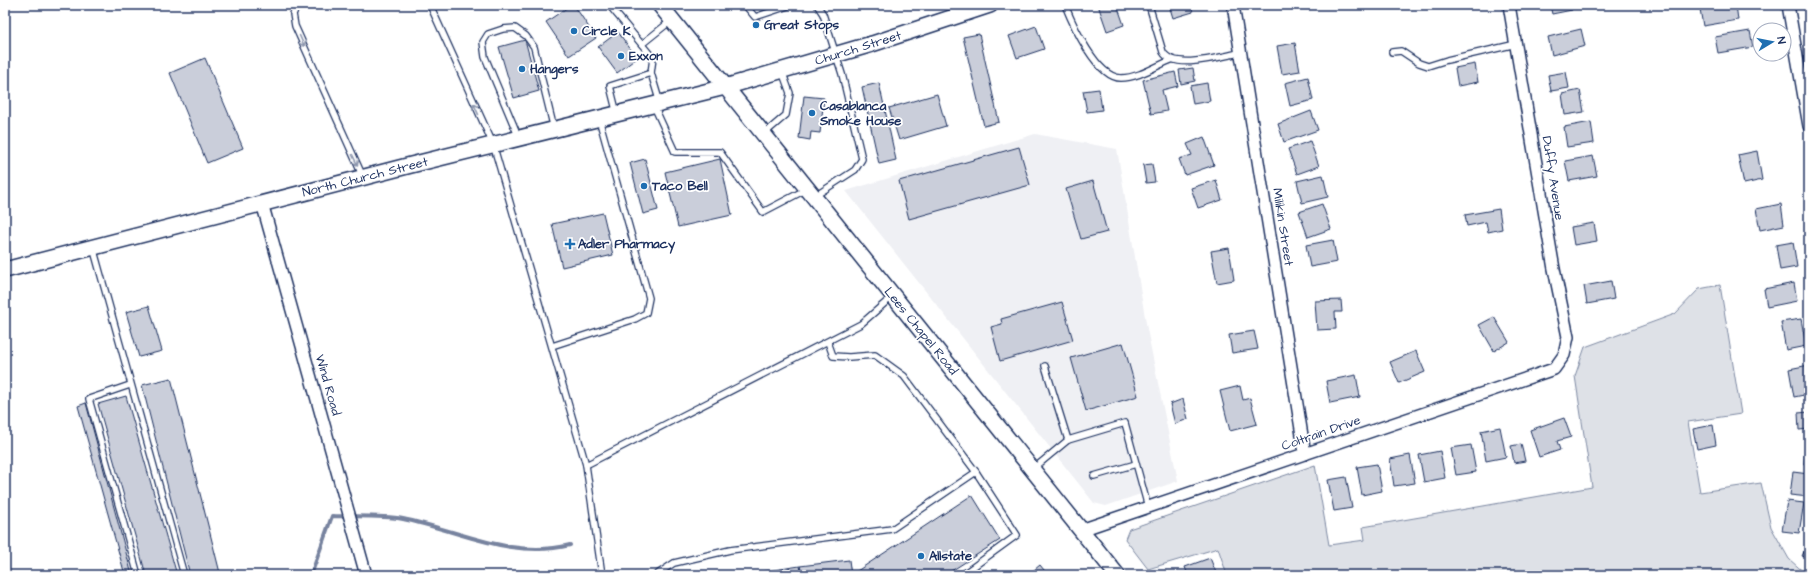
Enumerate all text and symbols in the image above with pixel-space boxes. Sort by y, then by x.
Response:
place label: Great Stops [764,16,839,35]
marker: Great Stops [751,20,761,30]
place label: Circle K [582,22,631,40]
north arrow [1752,22,1792,62]
marker: Circle K [569,26,579,36]
street label: Church Street [813,26,904,70]
one-way arrow [298,35,306,47]
text: N [1773,36,1789,45]
place label: Exxon [629,47,663,65]
marker: Exxon [616,51,626,61]
place label: Hangers [530,60,579,80]
marker: Hangers [517,64,527,74]
place label: Casablanca Smoke House [819,97,901,130]
one-way arrow [472,103,480,115]
marker: Casablanca Smoke House [807,108,817,118]
street label: Duffy Avenue [1536,135,1569,222]
street label: North Church Street [300,152,430,201]
one-way arrow [352,153,359,165]
place label: Taco Bell [651,177,708,195]
marker: Taco Bell [639,181,649,191]
street label: Milikin Street [1268,187,1298,268]
place label: Adler Pharmacy [578,235,676,254]
marker: Adler Pharmacy [565,239,575,249]
street label: Lees Chapel Road [880,283,962,379]
street label: Wind Road [311,353,345,418]
street label: Coltrain Drive [1279,411,1363,455]
place label: Allstate [929,547,972,565]
marker: Allstate [916,551,926,561]

